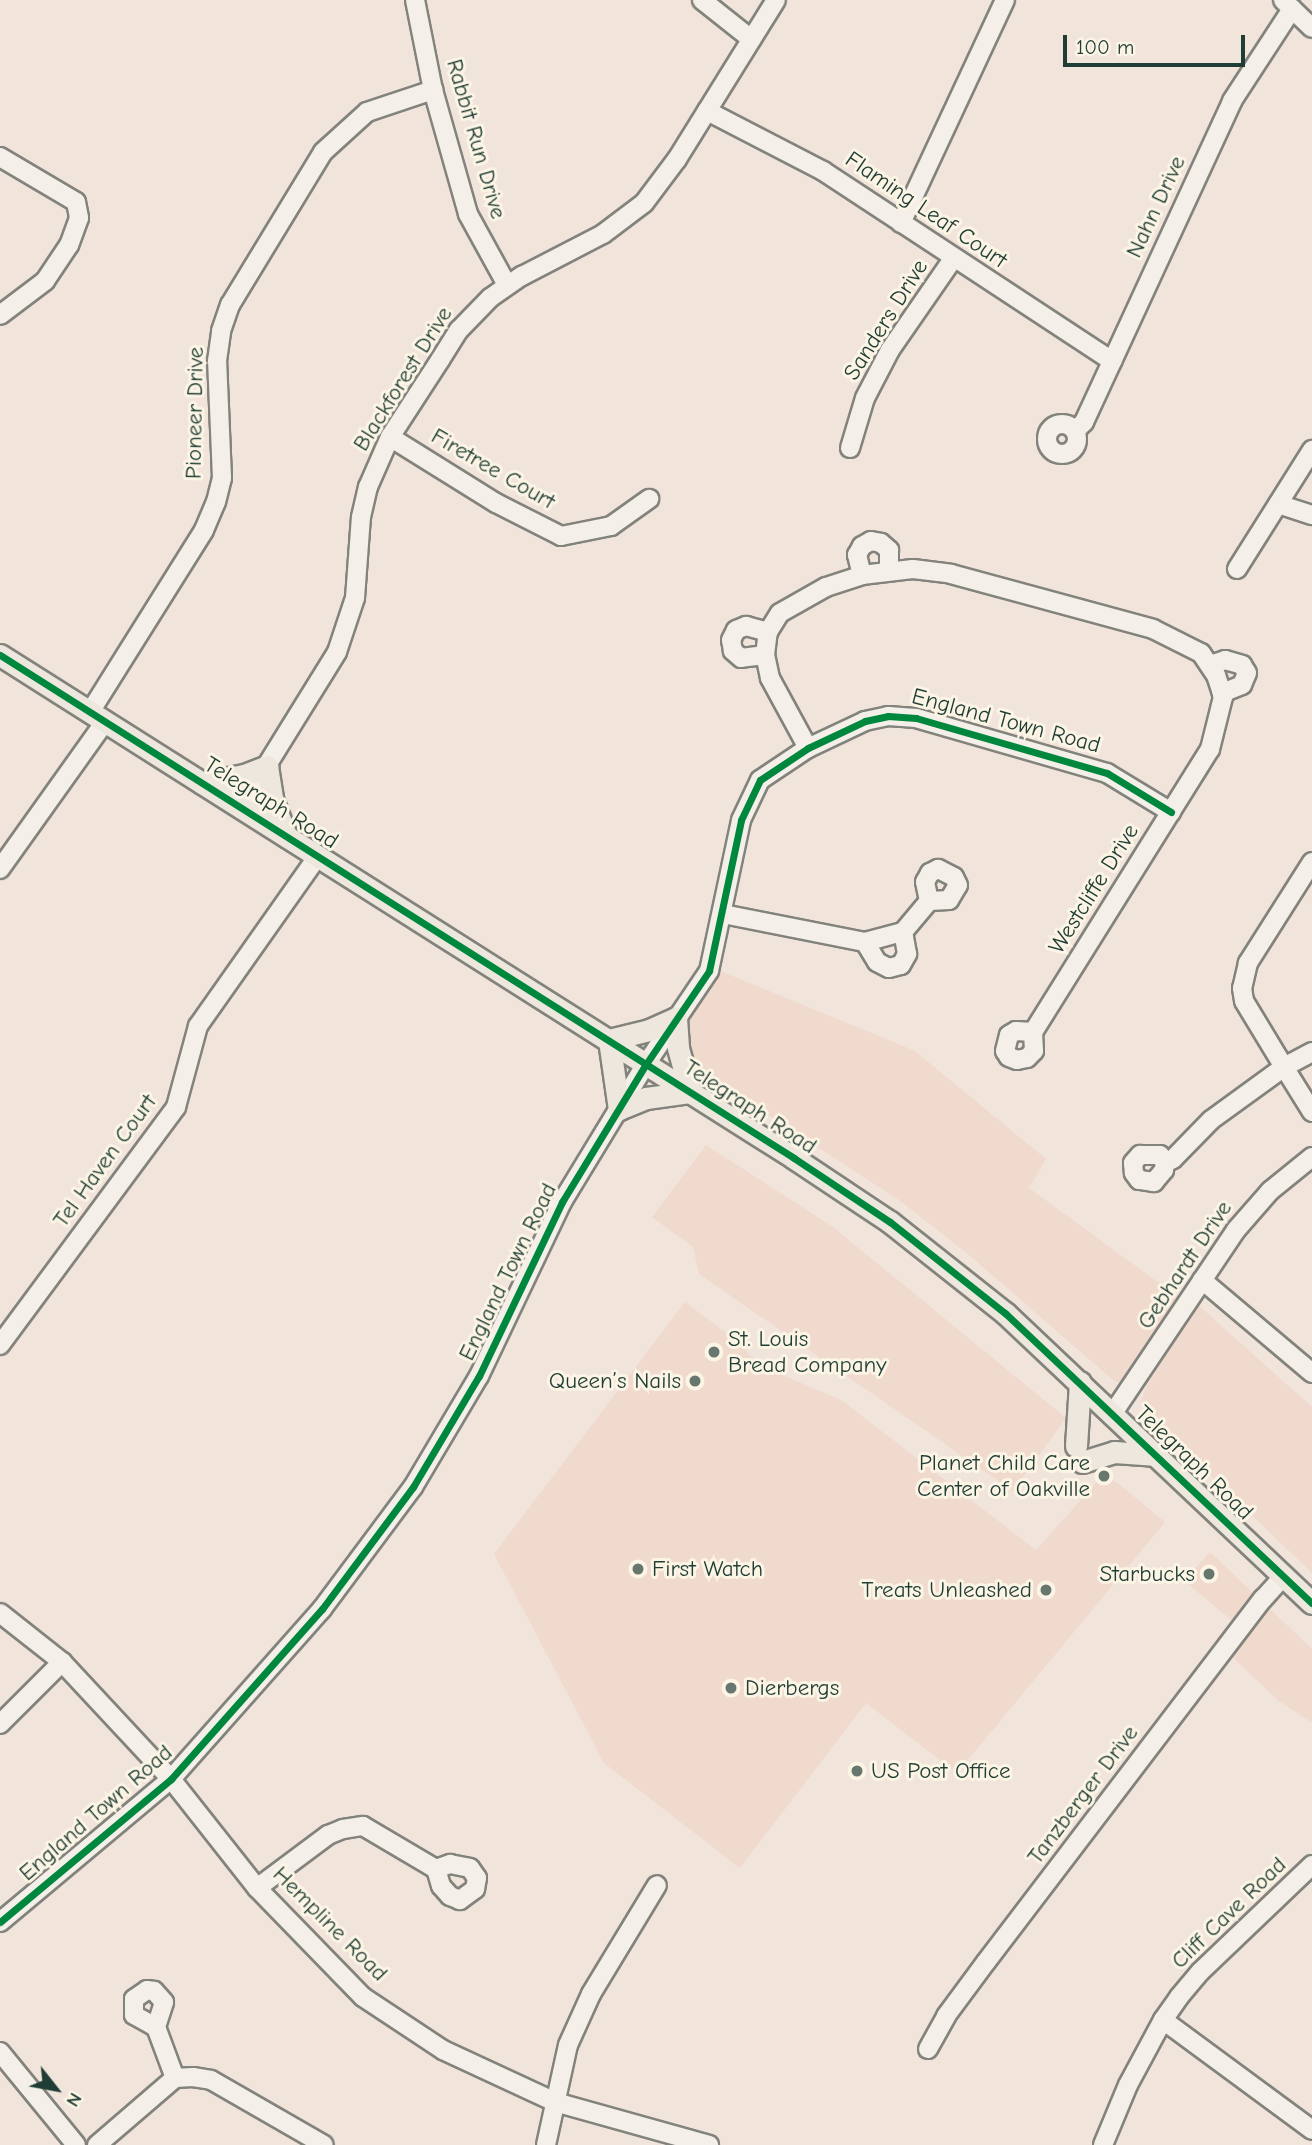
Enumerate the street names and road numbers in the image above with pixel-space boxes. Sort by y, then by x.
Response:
street label: Rabbit Run Drive [440,56,512,222]
street label: Flaming Leaf Court [840,146,1012,274]
street label: Nahn Drive [1120,152,1192,262]
street label: Sanders Drive [838,255,934,385]
street label: Blackforest Drive [348,302,458,456]
street label: Pioneer Drive [180,347,210,479]
street label: Firetree Court [426,422,560,516]
street label: England Town Road [909,683,1103,759]
street label: Telegraph Road [199,751,343,855]
street label: Westcliffe Drive [1043,819,1145,959]
street label: Telegraph Road [678,1054,822,1160]
street label: Tel Haven Court [47,1089,163,1233]
street label: England Town Road [453,1179,563,1365]
street label: Gebhardt Drive [1132,1196,1238,1334]
street label: Telegraph Road [1129,1400,1259,1526]
street label: Tanzberger Drive [1022,1720,1144,1870]
street label: England Town Road [14,1739,178,1887]
street label: Cliff Cave Road [1166,1851,1292,1975]
street label: Hempline Road [267,1861,393,1987]

